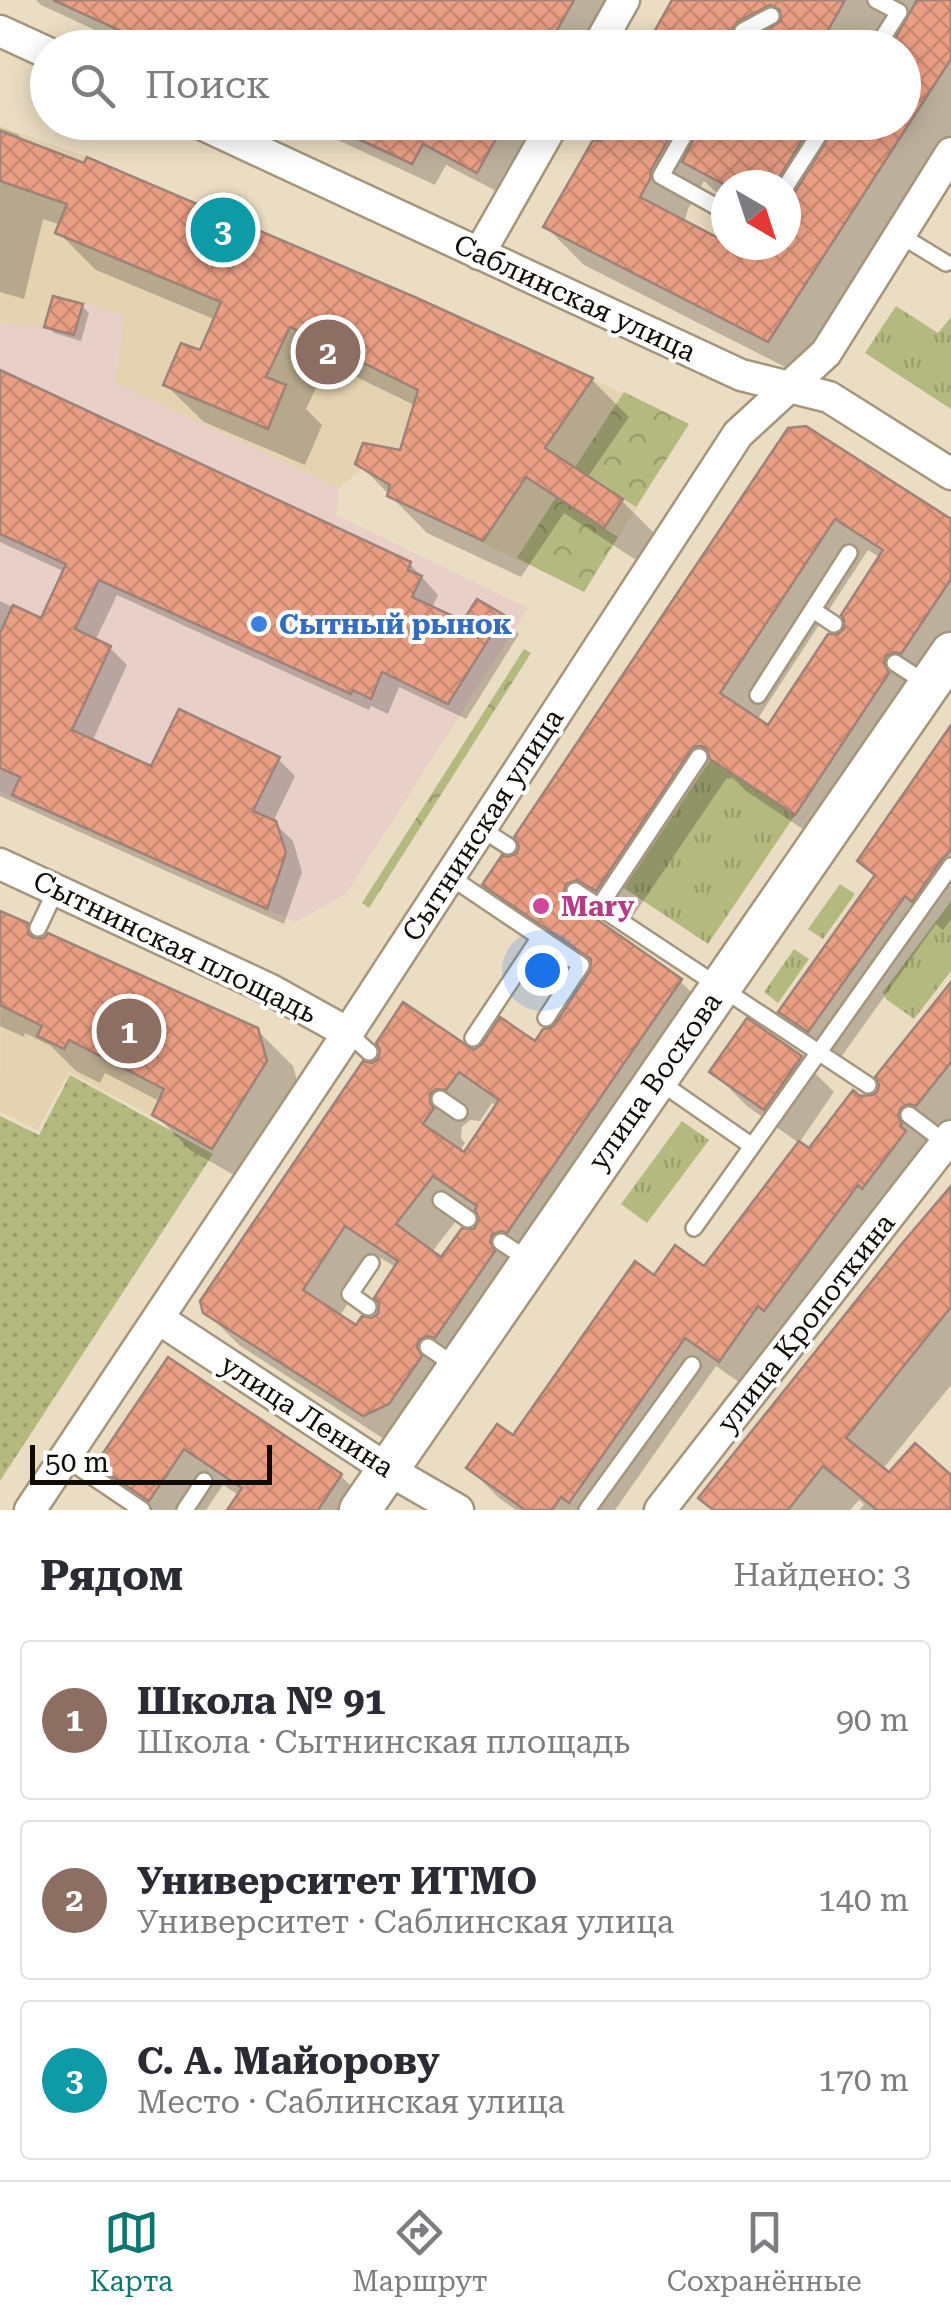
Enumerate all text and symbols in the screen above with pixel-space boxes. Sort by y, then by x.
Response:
search box [30,30,921,140]
icon: search [65,58,120,113]
text: Поиск [145,63,270,107]
north arrow [711,170,801,260]
pin: 3 [190,192,256,268]
street label: Саблинская улица [449,227,701,369]
pin: 2 [296,314,360,390]
place label: Сытный рынок [279,608,512,641]
marker: Сытный рынок [248,613,270,635]
street label: Сытнинская улица [396,703,570,947]
street label: Сытнинская площадь [28,864,322,1030]
place label: Mary [561,890,635,923]
marker: Mary [530,895,552,917]
your location [517,945,568,996]
street label: улица Воскова [581,986,729,1176]
pin: 1 [96,994,162,1068]
street label: улица Кропоткина [710,1207,902,1439]
street label: улица Ленина [214,1348,400,1484]
scale bar [30,1440,272,1484]
text: 50 m [45,1446,109,1479]
text: Рядом [40,1551,183,1600]
text: Найдено: 3 [733,1556,911,1594]
text: Школа № 91 [137,1679,386,1723]
text: 1 [66,1701,83,1739]
text: 90 m [836,1701,909,1739]
text: Школа · Сытнинская площадь [137,1723,630,1761]
text: Университет ИТМО [137,1859,537,1903]
text: 2 [66,1881,83,1919]
text: 140 m [818,1881,909,1919]
text: Университет · Саблинская улица [137,1903,674,1941]
text: С. А. Майорову [137,2039,440,2083]
text: 3 [66,2061,83,2099]
text: 170 m [818,2061,909,2099]
text: Место · Саблинская улица [137,2083,565,2121]
tab: Карта [89,2205,173,2298]
tab: Маршрут [352,2205,488,2298]
tab: Сохранённые [667,2205,862,2298]

